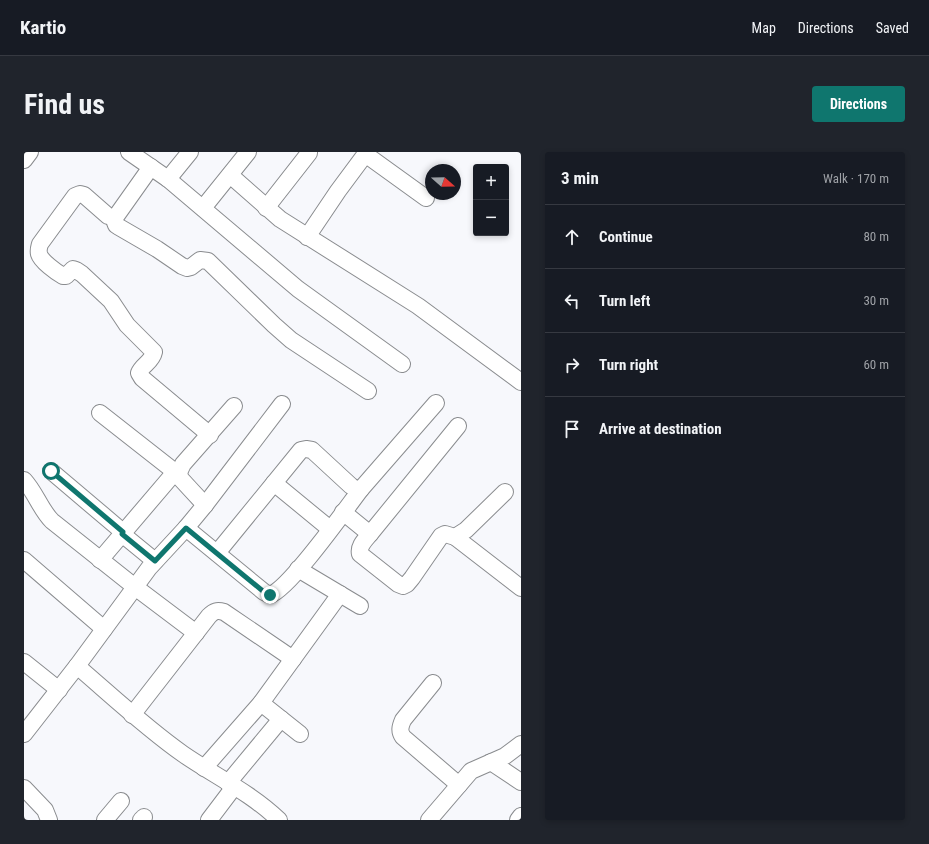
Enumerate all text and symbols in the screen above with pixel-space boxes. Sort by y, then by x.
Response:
text: Kartio [20,16,66,39]
text: Map [752,20,776,36]
text: Directions [798,20,854,36]
text: Saved [876,20,909,36]
button: Directions [812,86,905,122]
text: Find us [24,88,105,121]
north arrow [425,164,461,200]
map controls [473,164,509,236]
button: + [473,164,509,200]
text: 3 min [561,168,599,188]
text: Walk · 170 m [823,171,889,186]
button: − [473,200,509,236]
icon: ahead [561,226,583,248]
text: Continue [599,228,653,246]
text: 80 m [863,229,889,244]
icon: left [561,290,583,312]
text: Turn left [599,292,650,310]
text: 30 m [863,293,889,308]
icon: right [561,354,583,376]
text: Turn right [599,356,658,374]
text: 60 m [863,357,889,372]
icon: arrive [561,418,583,440]
text: Arrive at destination [599,420,722,438]
route start [42,462,60,480]
route end [261,586,279,604]

